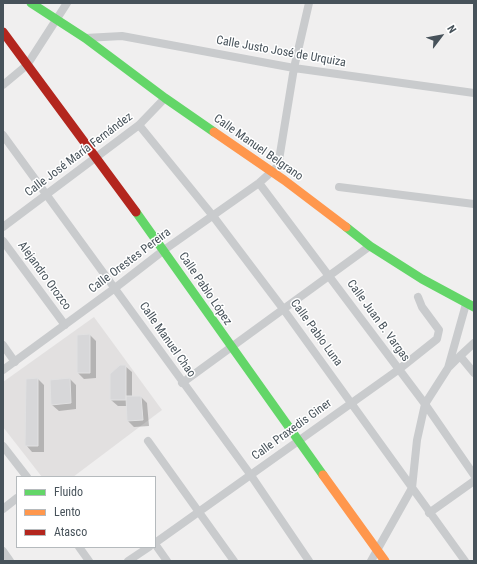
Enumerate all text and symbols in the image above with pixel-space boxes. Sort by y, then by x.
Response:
north arrow [421,16,461,56]
text: N [444,23,459,36]
street label: Calle Justo José de Urquiza [215,33,347,71]
street label: Calle José María Fernández [22,110,136,200]
street label: Calle Manuel Belgrano [211,112,305,184]
street label: Calle Orestes Pereira [86,225,174,297]
street label: Alejandro Orozco [14,239,74,313]
street label: Calle Pablo López [175,250,235,328]
street label: Calle Juan B. Vargas [343,277,413,365]
street label: Calle Pablo Luna [287,297,345,369]
street label: Calle Manuel Chao [136,300,198,380]
street label: Calle Praxedis Giner [249,396,335,464]
legend [16,476,156,548]
text: Fluido [54,485,83,499]
text: Lento [54,505,81,519]
text: Atasco [54,525,87,539]

